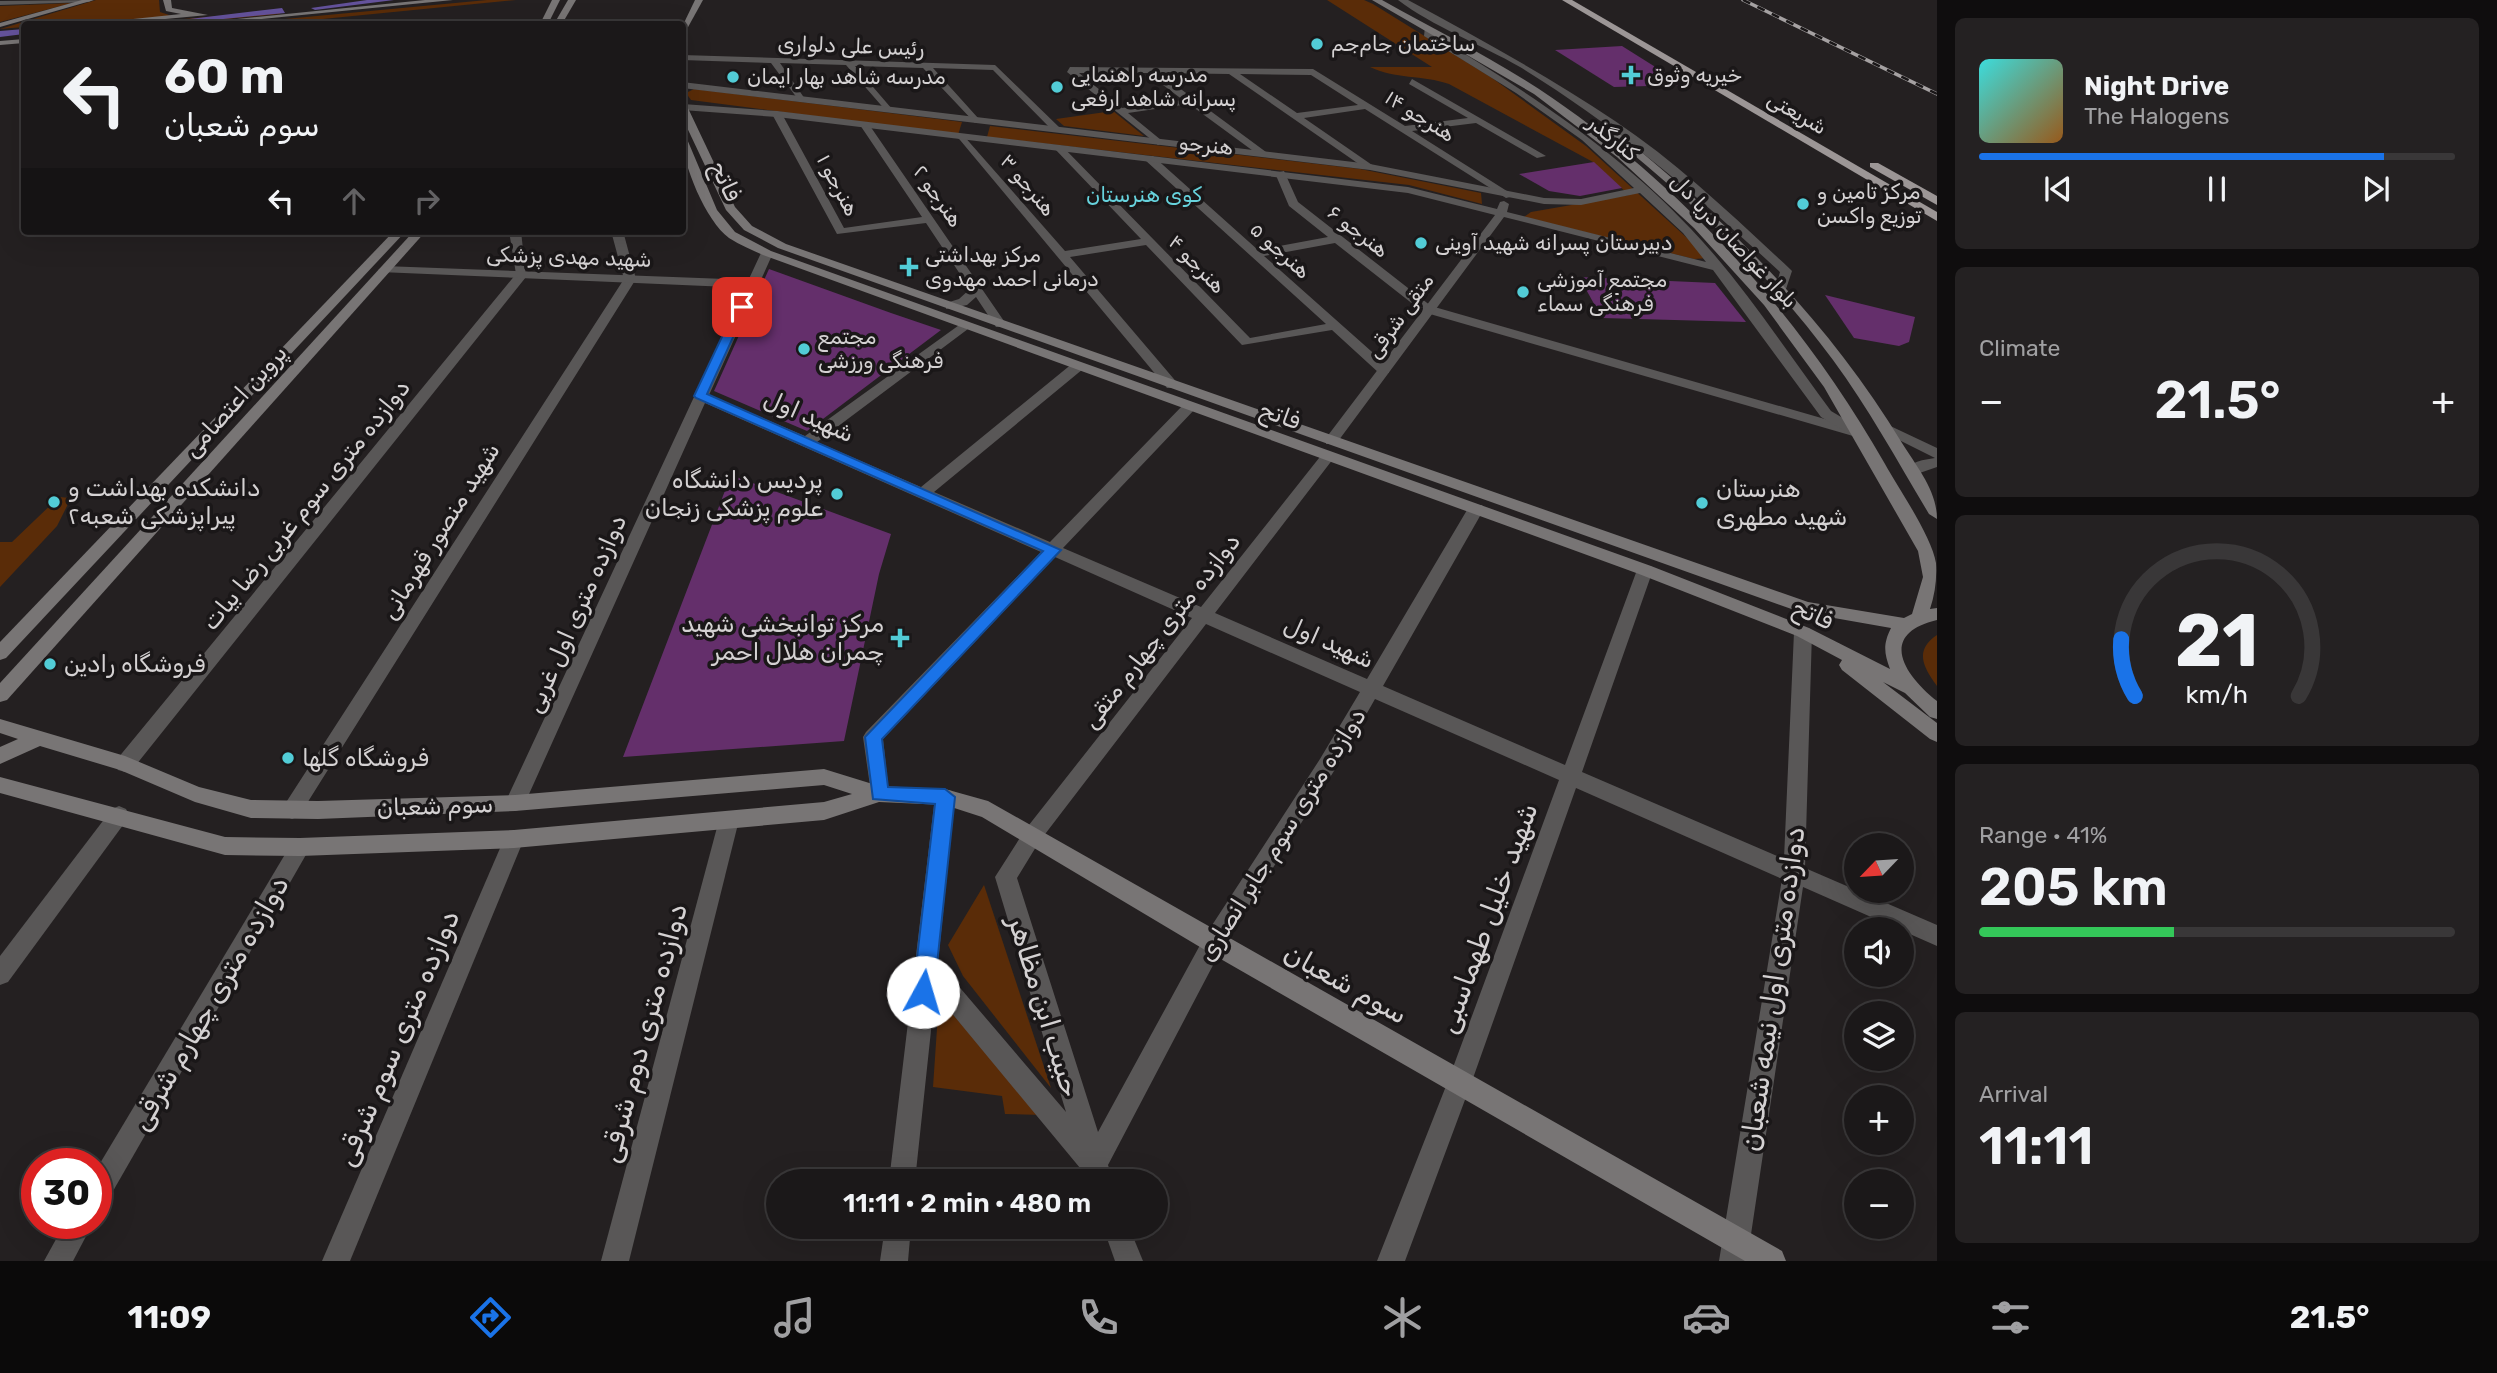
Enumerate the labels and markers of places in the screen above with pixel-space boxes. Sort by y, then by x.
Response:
place label: ساختمان جام‌جم [1331,31,1475,58]
marker: ساختمان جام‌جم [1309,36,1325,52]
place label: مدرسه راهنمایی پسرانه شاهد ارفعی [1071,62,1236,113]
place label: خیریه وثوق [1647,62,1742,88]
place label: مدرسه شاهد بهار ایمان [747,64,946,89]
marker: خیریه وثوق [1621,65,1641,85]
marker: مدرسه شاهد بهار ایمان [725,69,741,85]
marker: مدرسه راهنمایی پسرانه شاهد ارفعی [1049,79,1065,95]
place label: مرکز تامین و توزیع واکسن [1817,179,1922,231]
marker: مرکز تامین و توزیع واکسن [1795,196,1811,212]
place label: دبیرستان پسرانه شهید آوینی [1435,230,1672,257]
marker: دبیرستان پسرانه شهید آوینی [1413,235,1429,251]
place label: مرکز بهداشتی درمانی احمد مهدوی [925,242,1099,292]
marker: مرکز بهداشتی درمانی احمد مهدوی [899,257,919,277]
place label: مجتمع آموزشی فرهنگی سماء [1537,267,1667,316]
pin [712,277,772,337]
marker: مجتمع آموزشی فرهنگی سماء [1515,284,1531,300]
place label: مجتمع فرهنگی ورزشی [818,324,943,374]
marker: مجتمع فرهنگی ورزشی [796,341,812,357]
place label: پردیس دانشگاه علوم پزشکى زنجان [645,466,823,524]
place label: دانشکده بهداشت و پیراپزشکى شعبه۲ [68,474,260,532]
place label: هنرستان شهید مطهری [1716,475,1847,531]
marker: پردیس دانشگاه علوم پزشکى زنجان [829,486,845,502]
marker: دانشکده بهداشت و پیراپزشکى شعبه۲ [46,494,62,510]
marker: هنرستان شهید مطهری [1694,495,1710,511]
place label: مرکز توانبخشی شهید چمران هلال احمر [681,610,884,666]
marker: مرکز توانبخشی شهید چمران هلال احمر [890,628,910,648]
place label: فروشگاه رادین [64,650,205,678]
marker: فروشگاه رادین [42,656,58,672]
place label: فروشگاه گلها [302,744,429,772]
marker: فروشگاه گلها [280,750,296,766]

